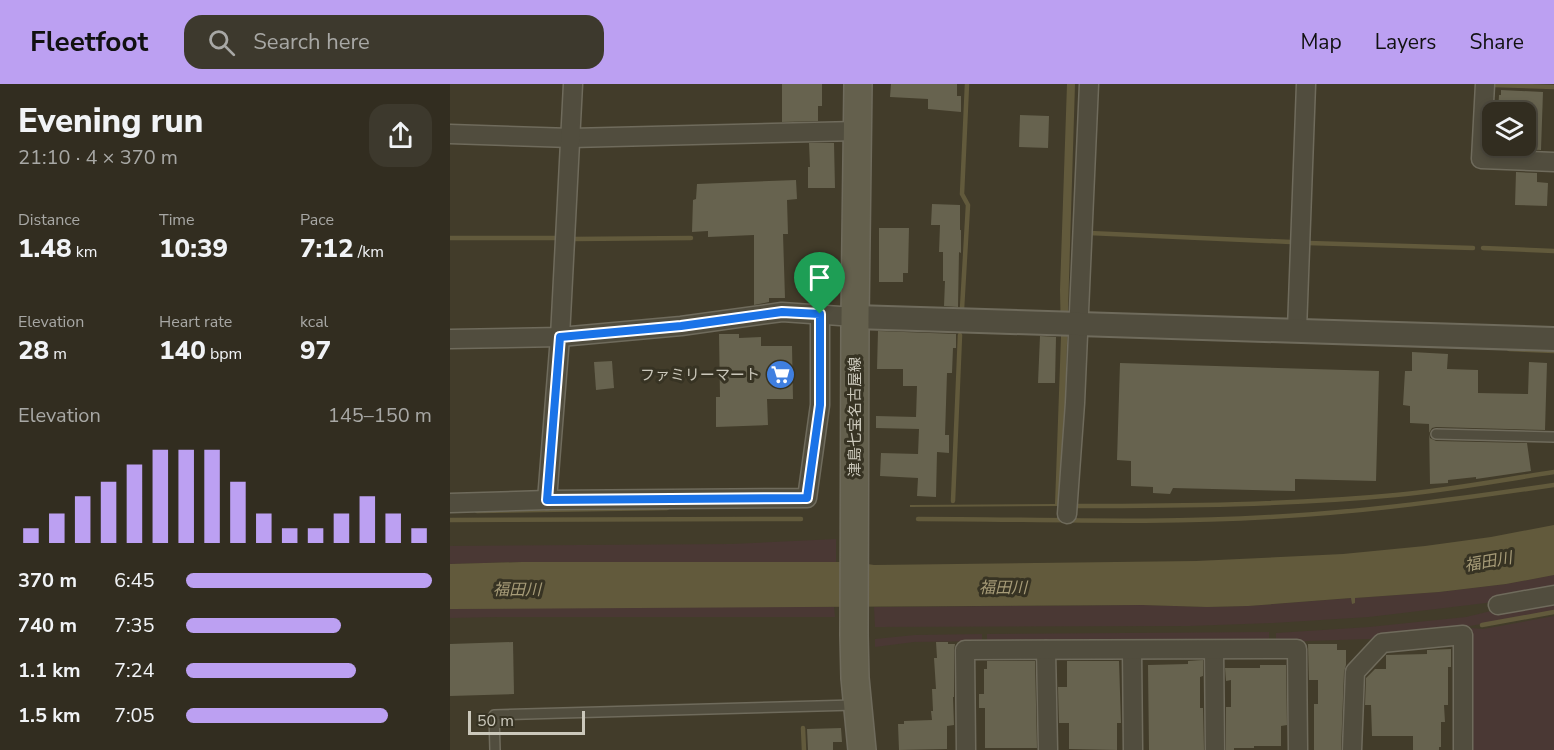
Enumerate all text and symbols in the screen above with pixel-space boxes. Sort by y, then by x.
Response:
search box [184,15,604,69]
text: Fleetfoot [30,23,148,61]
icon: search [205,26,238,59]
text: Search here [253,27,370,57]
text: Map [1300,28,1342,56]
text: Layers [1375,28,1436,56]
text: Share [1469,28,1524,56]
text: Evening run [18,99,203,144]
map controls [1482,102,1536,156]
button: layers [1482,102,1536,156]
button: share [369,104,432,167]
text: 21:10 · 4 × 370 m [18,144,178,171]
text: Distance [18,209,80,231]
text: Time [159,209,195,231]
text: Pace [300,209,334,231]
text: 1.48 [18,231,72,266]
text: 10:39 [159,231,228,266]
text: 7:12 [300,231,354,266]
text: km [72,241,97,263]
text: /km [354,241,384,263]
pin [794,252,845,314]
icon: arrive [803,261,836,294]
text: Elevation [18,311,84,333]
text: Heart rate [159,311,232,333]
text: kcal [300,311,328,333]
text: 28 [18,333,49,368]
text: 140 [159,333,206,368]
text: 97 [300,333,331,368]
text: m [49,343,67,365]
text: bpm [206,343,242,365]
street label: 津島七宝名古屋線 [845,357,865,477]
supermarket icon: ファミリーマート [765,359,797,391]
place label: ファミリーマート [640,365,760,385]
text: Elevation [18,402,101,429]
text: 145–150 m [328,402,432,429]
water label: 福田川 [1463,547,1516,577]
text: 370 m [18,567,77,594]
text: 6:45 [114,567,155,594]
water label: 福田川 [979,577,1029,599]
water label: 福田川 [493,579,543,601]
text: 740 m [18,612,77,639]
text: 7:35 [114,612,155,639]
text: 1.1 km [18,657,81,684]
text: 7:24 [114,657,155,684]
text: 1.5 km [18,702,81,729]
text: 7:05 [114,702,155,729]
scale bar [468,708,585,736]
text: 50 m [477,710,514,732]

